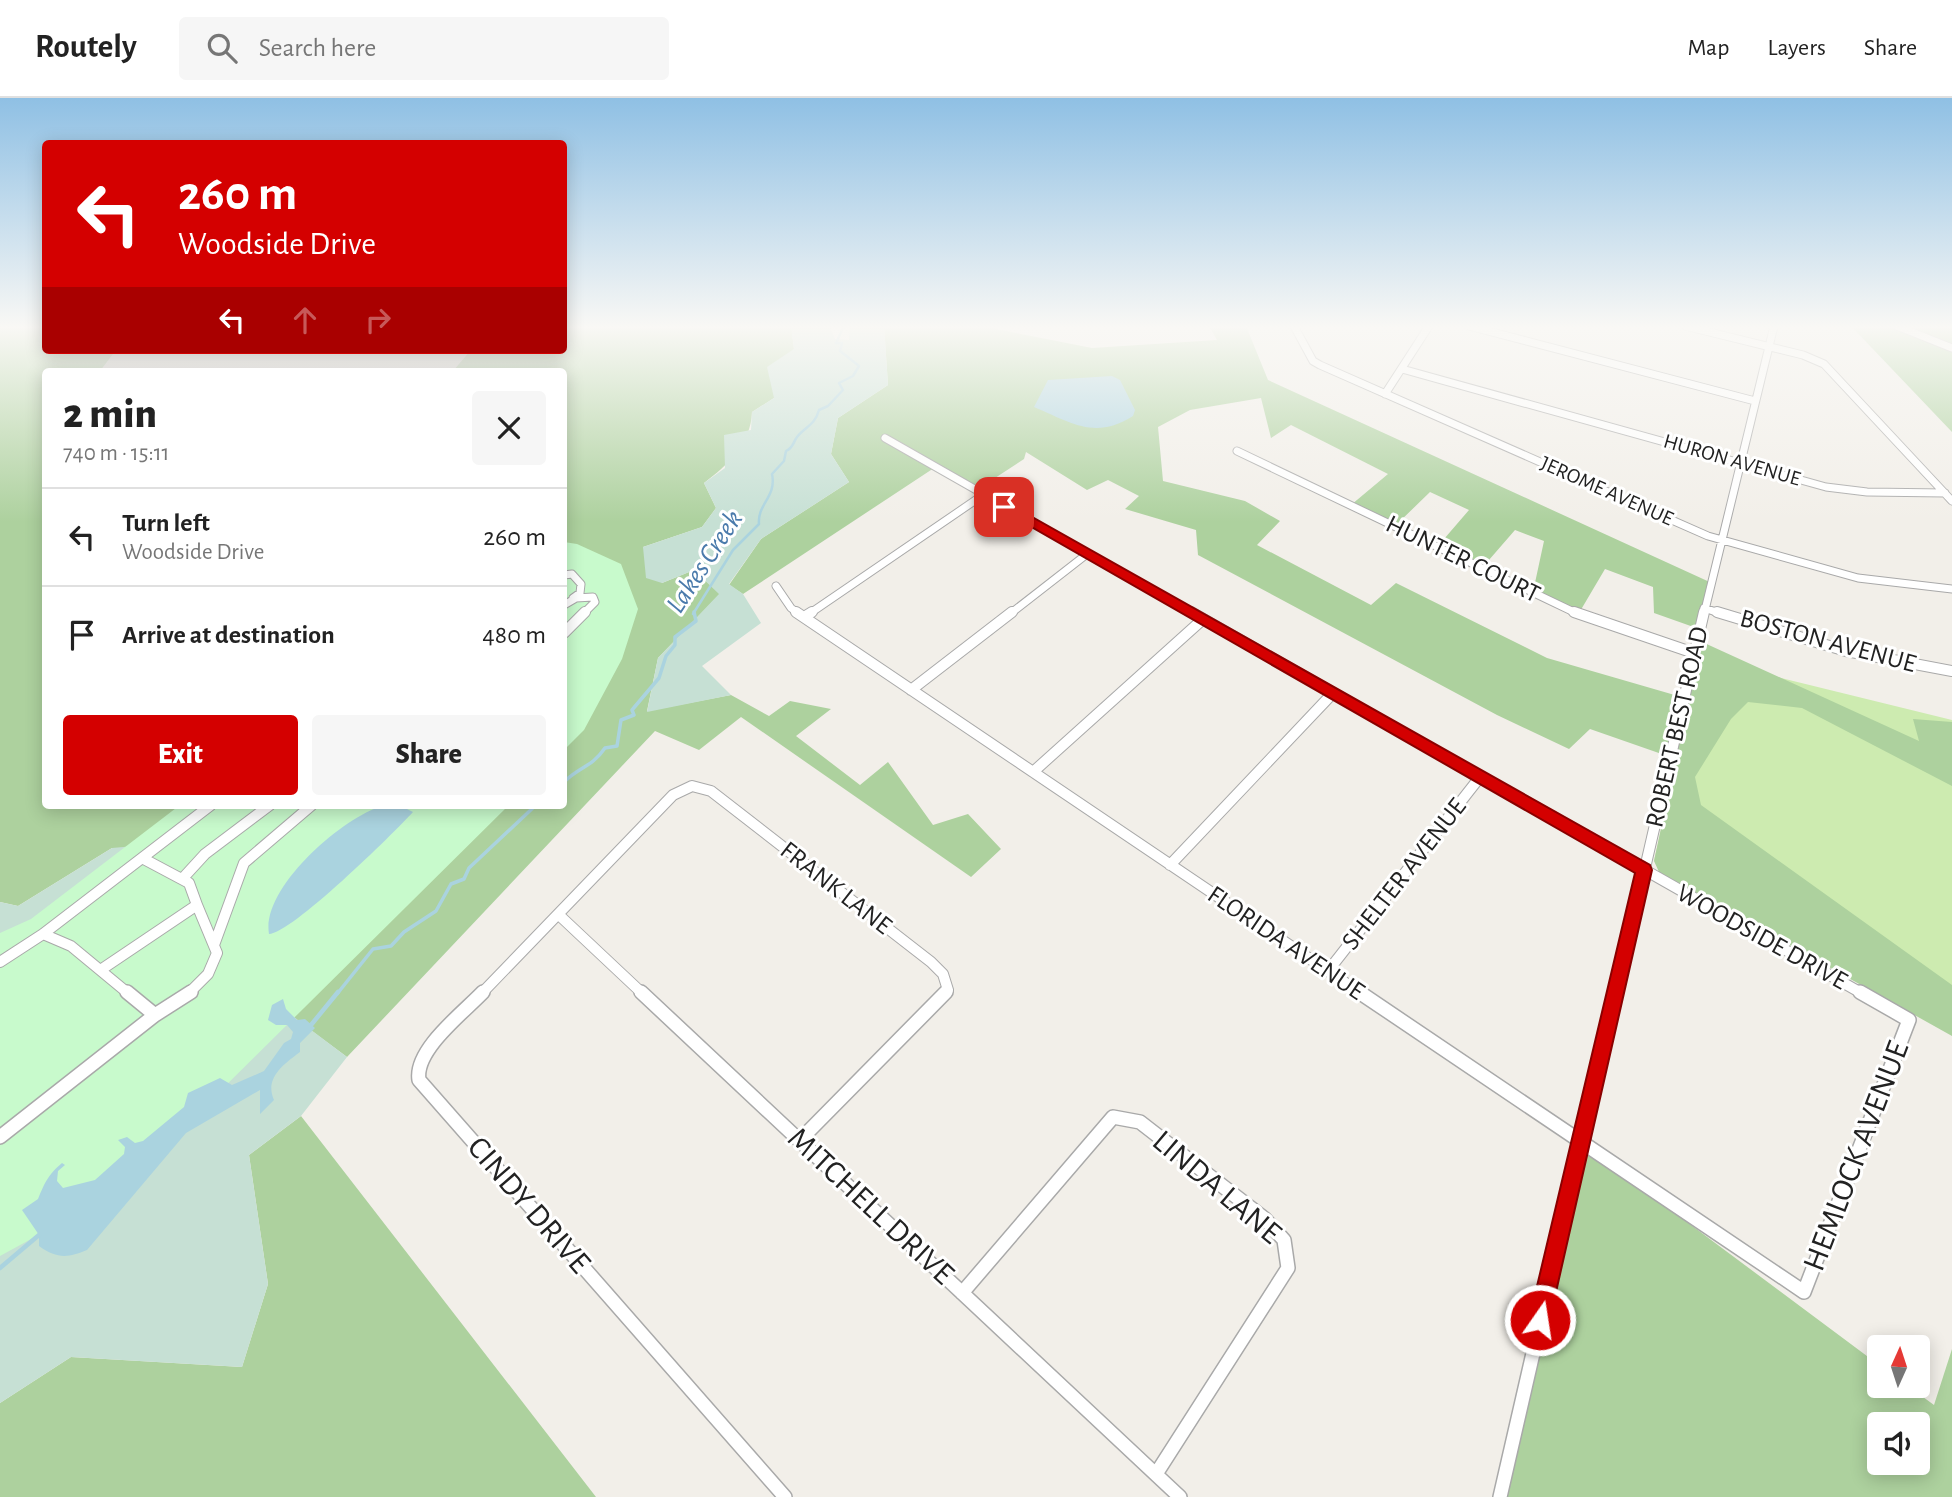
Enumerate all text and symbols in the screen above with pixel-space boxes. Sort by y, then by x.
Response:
search box [179,17,669,80]
icon: search [203,29,241,67]
text: Routely [35,31,137,64]
text: Search here [259,35,376,61]
text: Map [1687,36,1729,60]
text: Layers [1767,36,1826,60]
text: Share [1864,36,1917,60]
icon: left [63,168,154,259]
text: 260 m [178,170,297,219]
text: Woodside Drive [178,228,376,260]
icon: left [213,301,251,339]
icon: ahead [286,301,324,339]
icon: right [359,301,397,339]
button: close [472,391,546,465]
text: 2 min [63,393,157,435]
street label: HURON AVENUE [1661,430,1803,490]
text: 740 m · 15:11 [63,442,169,465]
street label: JEROME AVENUE [1537,452,1677,530]
pin [974,477,1034,537]
icon: arrive [985,488,1023,526]
water label: Lakes Creek [662,506,748,618]
text: Turn left [122,510,210,536]
street label: HUNTER COURT [1382,511,1544,608]
icon: left [63,518,101,556]
text: 260 m [483,524,546,550]
text: Woodside Drive [122,541,264,564]
street label: BOSTON AVENUE [1737,605,1919,677]
icon: arrive [63,616,101,654]
text: Arrive at destination [122,622,335,648]
text: 480 m [482,622,546,648]
street label: ROBERT BEST ROAD [1641,624,1713,830]
button: Exit [63,715,298,795]
button: Share [312,715,546,795]
street label: SHELTER AVENUE [1337,793,1471,955]
street label: FRANK LANE [776,837,896,939]
street label: WOODSIDE DRIVE [1672,879,1852,995]
street label: FLORIDA AVENUE [1203,881,1369,1005]
street label: HEMLOCK AVENUE [1798,1037,1914,1275]
street label: MITCHELL DRIVE [782,1121,960,1291]
street label: LINDA LANE [1147,1124,1287,1250]
street label: CINDY DRIVE [462,1131,596,1279]
position arrow [1503,1283,1577,1357]
north arrow [1867,1335,1930,1398]
map controls [1867,1335,1930,1475]
button: sound [1867,1412,1930,1475]

